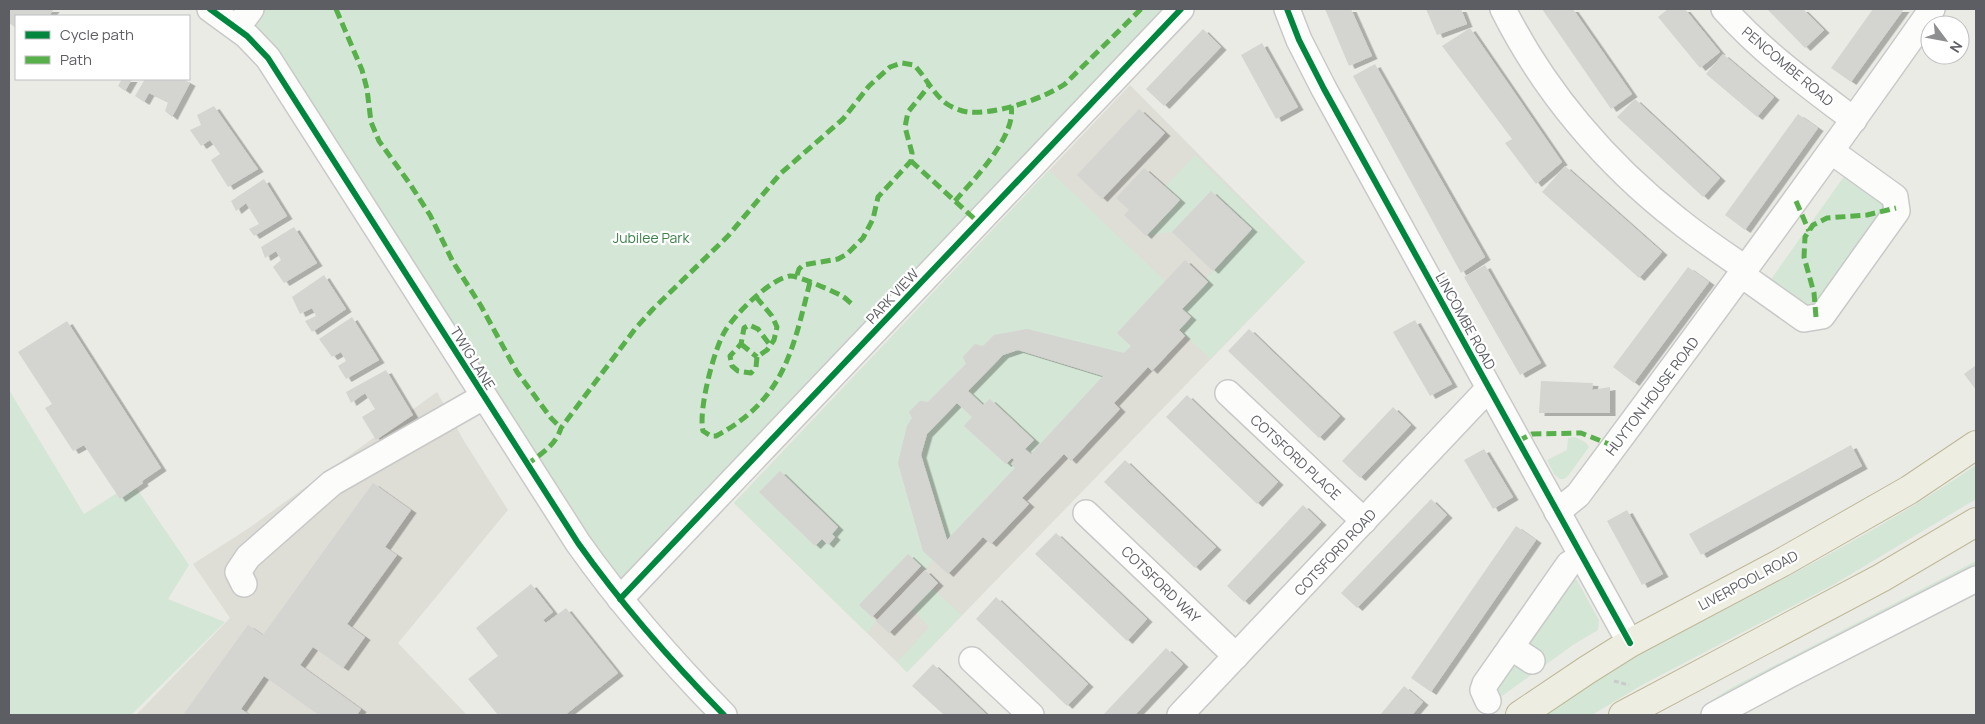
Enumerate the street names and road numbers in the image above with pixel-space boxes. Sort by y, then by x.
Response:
street label: PENCOMBE ROAD [1738,22,1838,110]
street label: PARK VIEW [861,264,923,328]
street label: LINCOMBE ROAD [1431,269,1501,373]
street label: TWIG LANE [446,323,500,393]
street label: HUYTON HOUSE ROAD [1601,333,1703,459]
street label: COTSFORD PLACE [1247,410,1345,504]
street label: COTSFORD ROAD [1290,505,1380,599]
street label: COTSFORD WAY [1117,541,1205,627]
street label: LIVERPOOL ROAD [1695,546,1801,614]

